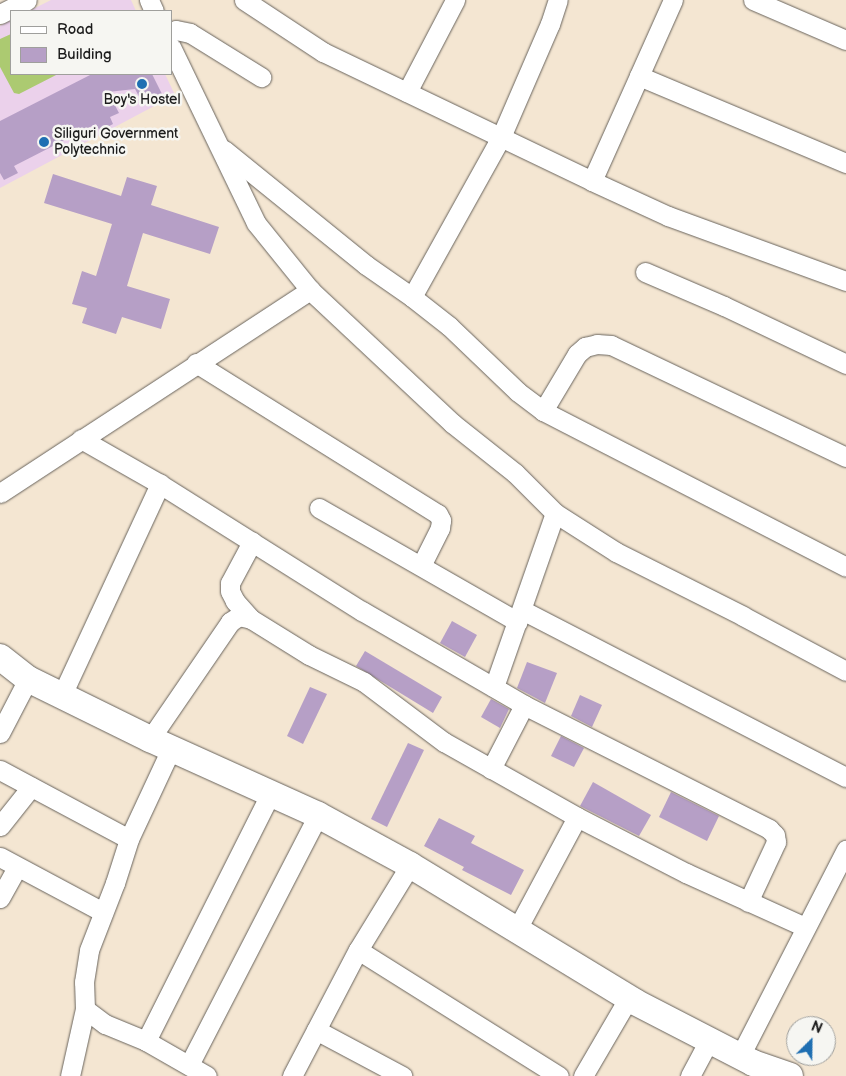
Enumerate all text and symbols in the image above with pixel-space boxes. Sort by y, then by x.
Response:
legend [10,10,172,75]
text: Road [57,20,93,39]
text: Building [57,45,112,64]
marker: Boy's Hostel [136,78,148,90]
place label: Boy's Hostel [103,92,181,108]
place label: Siliguri Government Polytechnic [54,126,178,158]
marker: Siliguri Government Polytechnic [38,136,50,148]
north arrow [786,1016,836,1066]
text: N [808,1018,825,1038]

